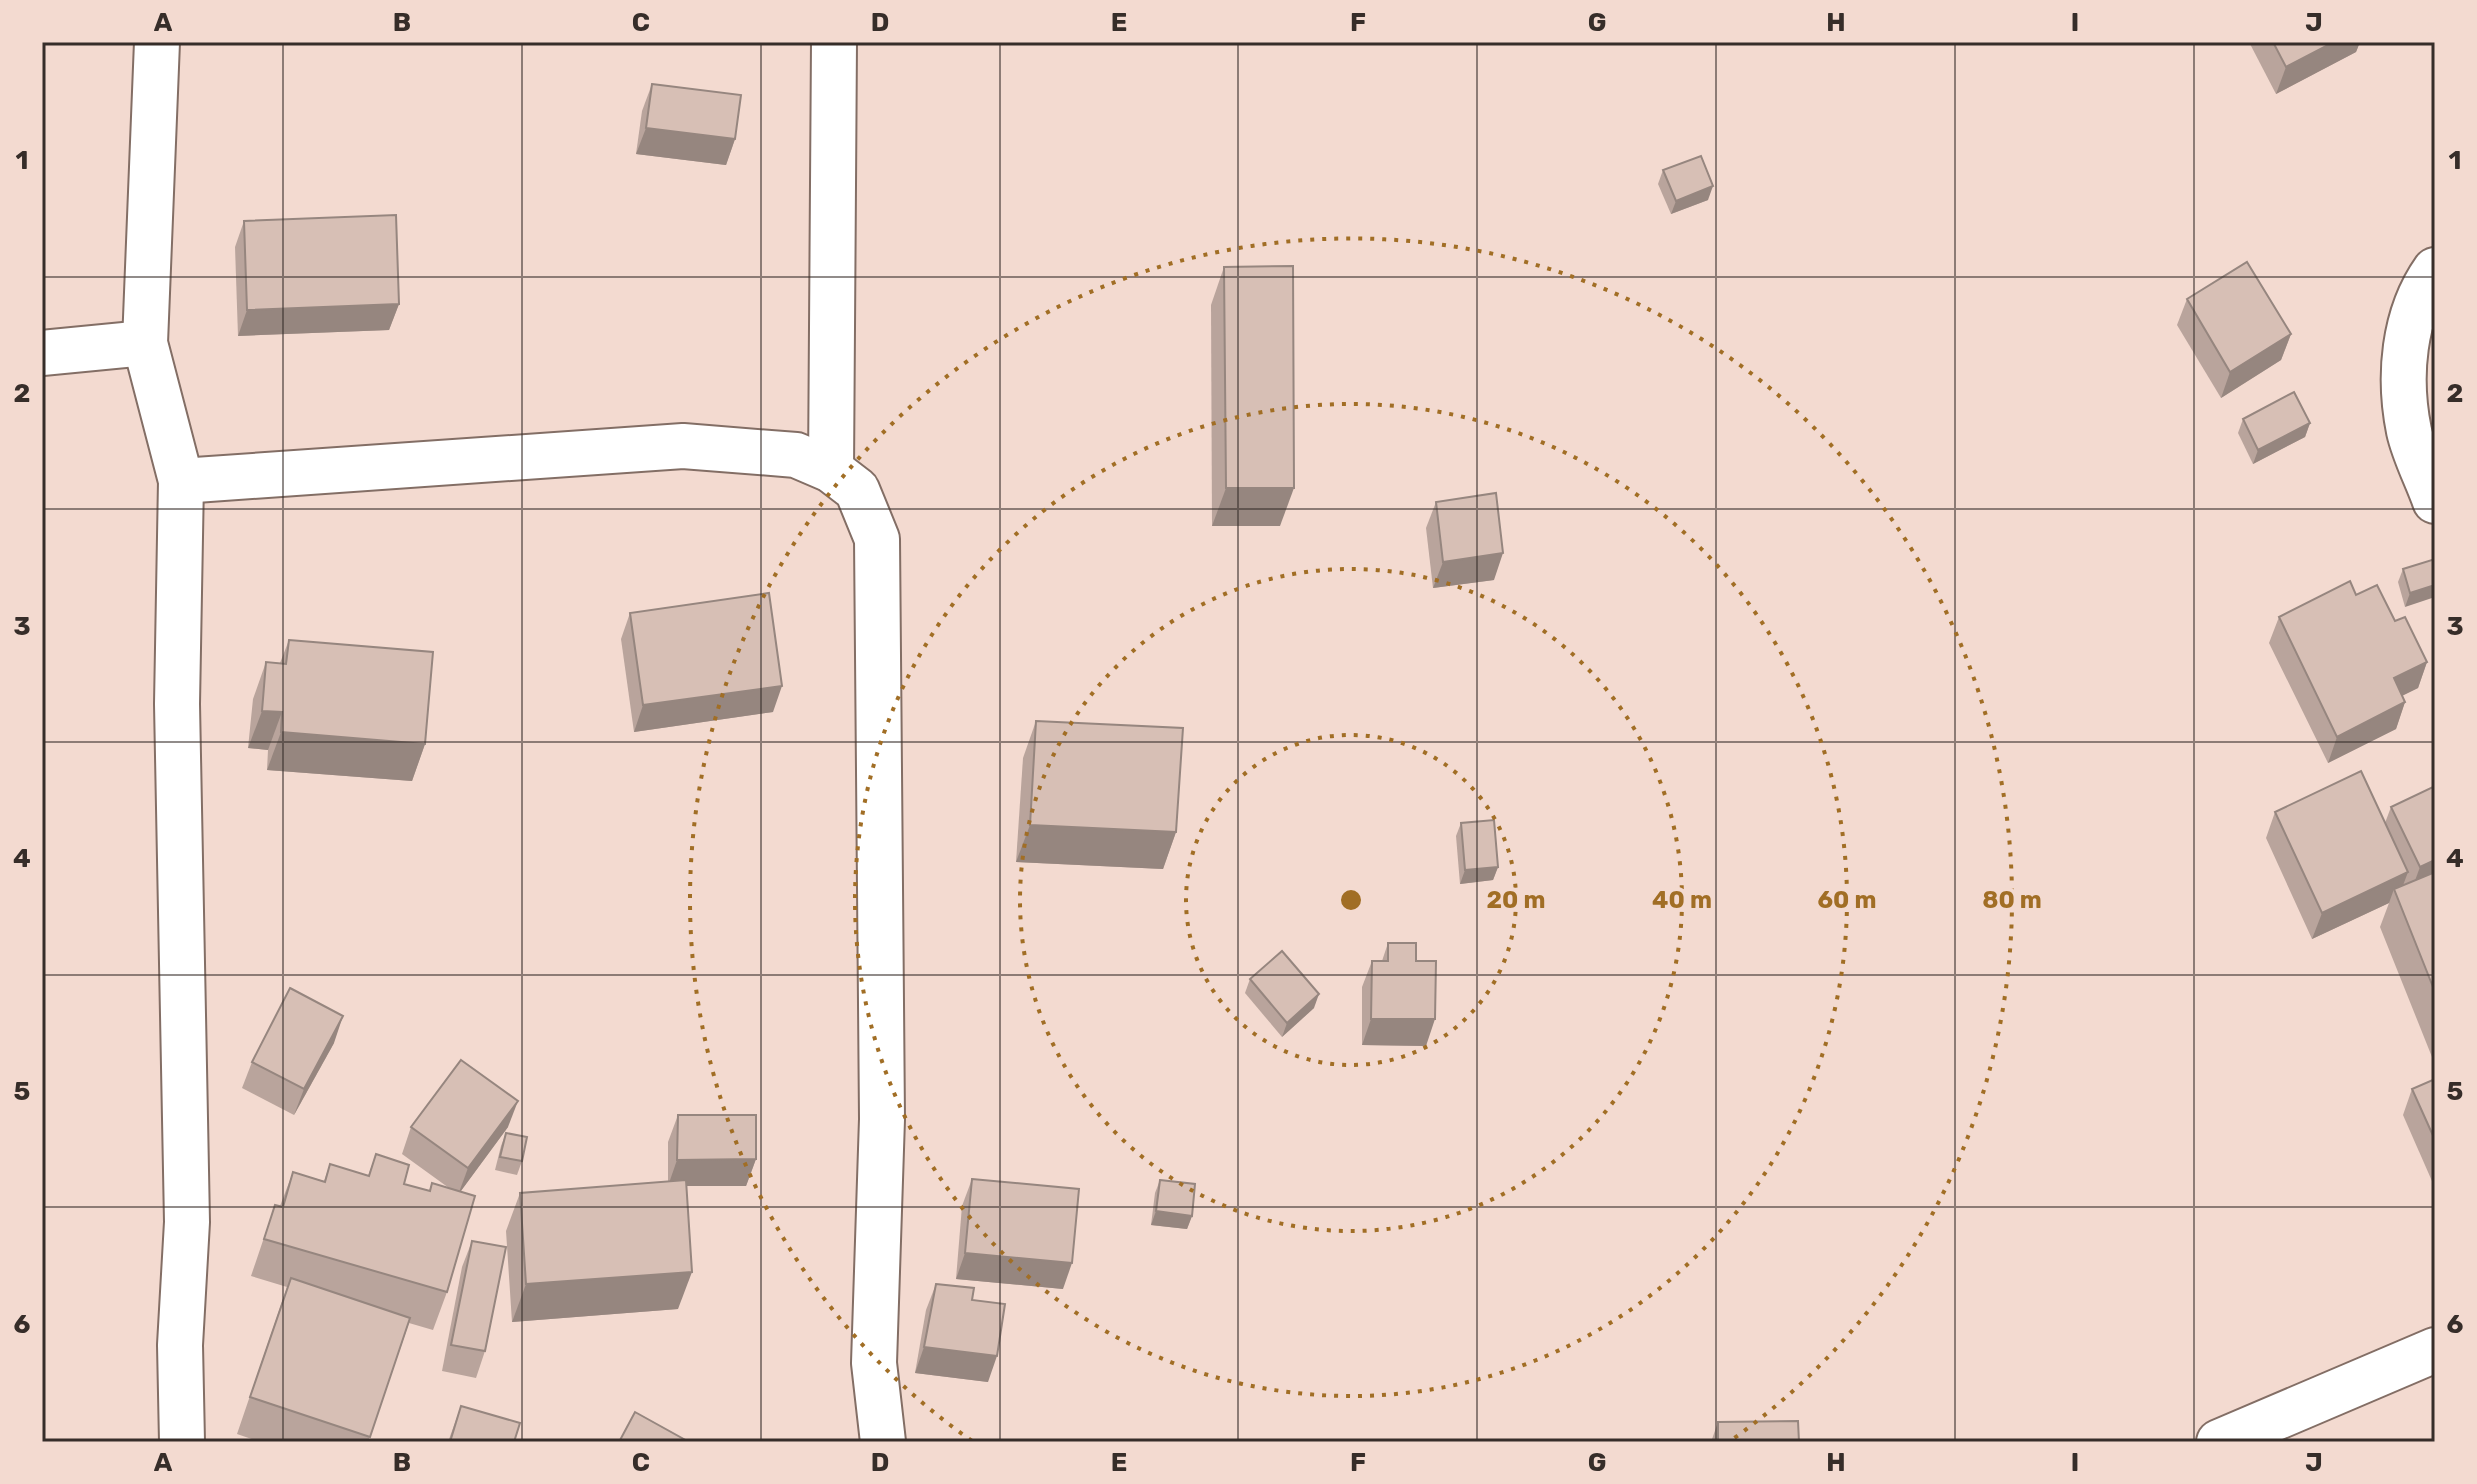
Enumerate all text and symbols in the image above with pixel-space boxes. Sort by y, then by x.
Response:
text: A [154,7,173,38]
text: B [393,7,411,38]
text: C [632,7,650,38]
text: D [871,7,889,38]
text: E [1111,7,1127,38]
text: F [1350,7,1366,38]
text: G [1588,7,1606,38]
text: H [1826,7,1846,38]
text: I [2071,7,2079,38]
text: J [2305,7,2323,38]
text: 1 [16,145,28,176]
text: 1 [2449,145,2461,176]
text: 2 [14,378,30,409]
text: 2 [2447,378,2463,409]
text: 3 [13,611,31,642]
text: 3 [2446,611,2464,642]
text: 4 [13,843,31,874]
text: 4 [2446,843,2464,874]
centre of rings [1337,886,1365,914]
text: 20 m [1486,886,1546,914]
text: 40 m [1652,886,1712,914]
text: 60 m [1817,886,1877,914]
text: 80 m [1982,886,2042,914]
text: 5 [14,1076,30,1107]
text: 5 [2447,1076,2463,1107]
text: 6 [14,1309,31,1340]
text: 6 [2447,1309,2464,1340]
text: A [154,1447,173,1478]
text: B [393,1447,411,1478]
text: C [632,1447,650,1478]
text: D [871,1447,889,1478]
text: E [1111,1447,1127,1478]
text: F [1350,1447,1366,1478]
text: G [1588,1447,1606,1478]
text: H [1826,1447,1846,1478]
text: I [2071,1447,2079,1478]
text: J [2305,1447,2323,1478]

